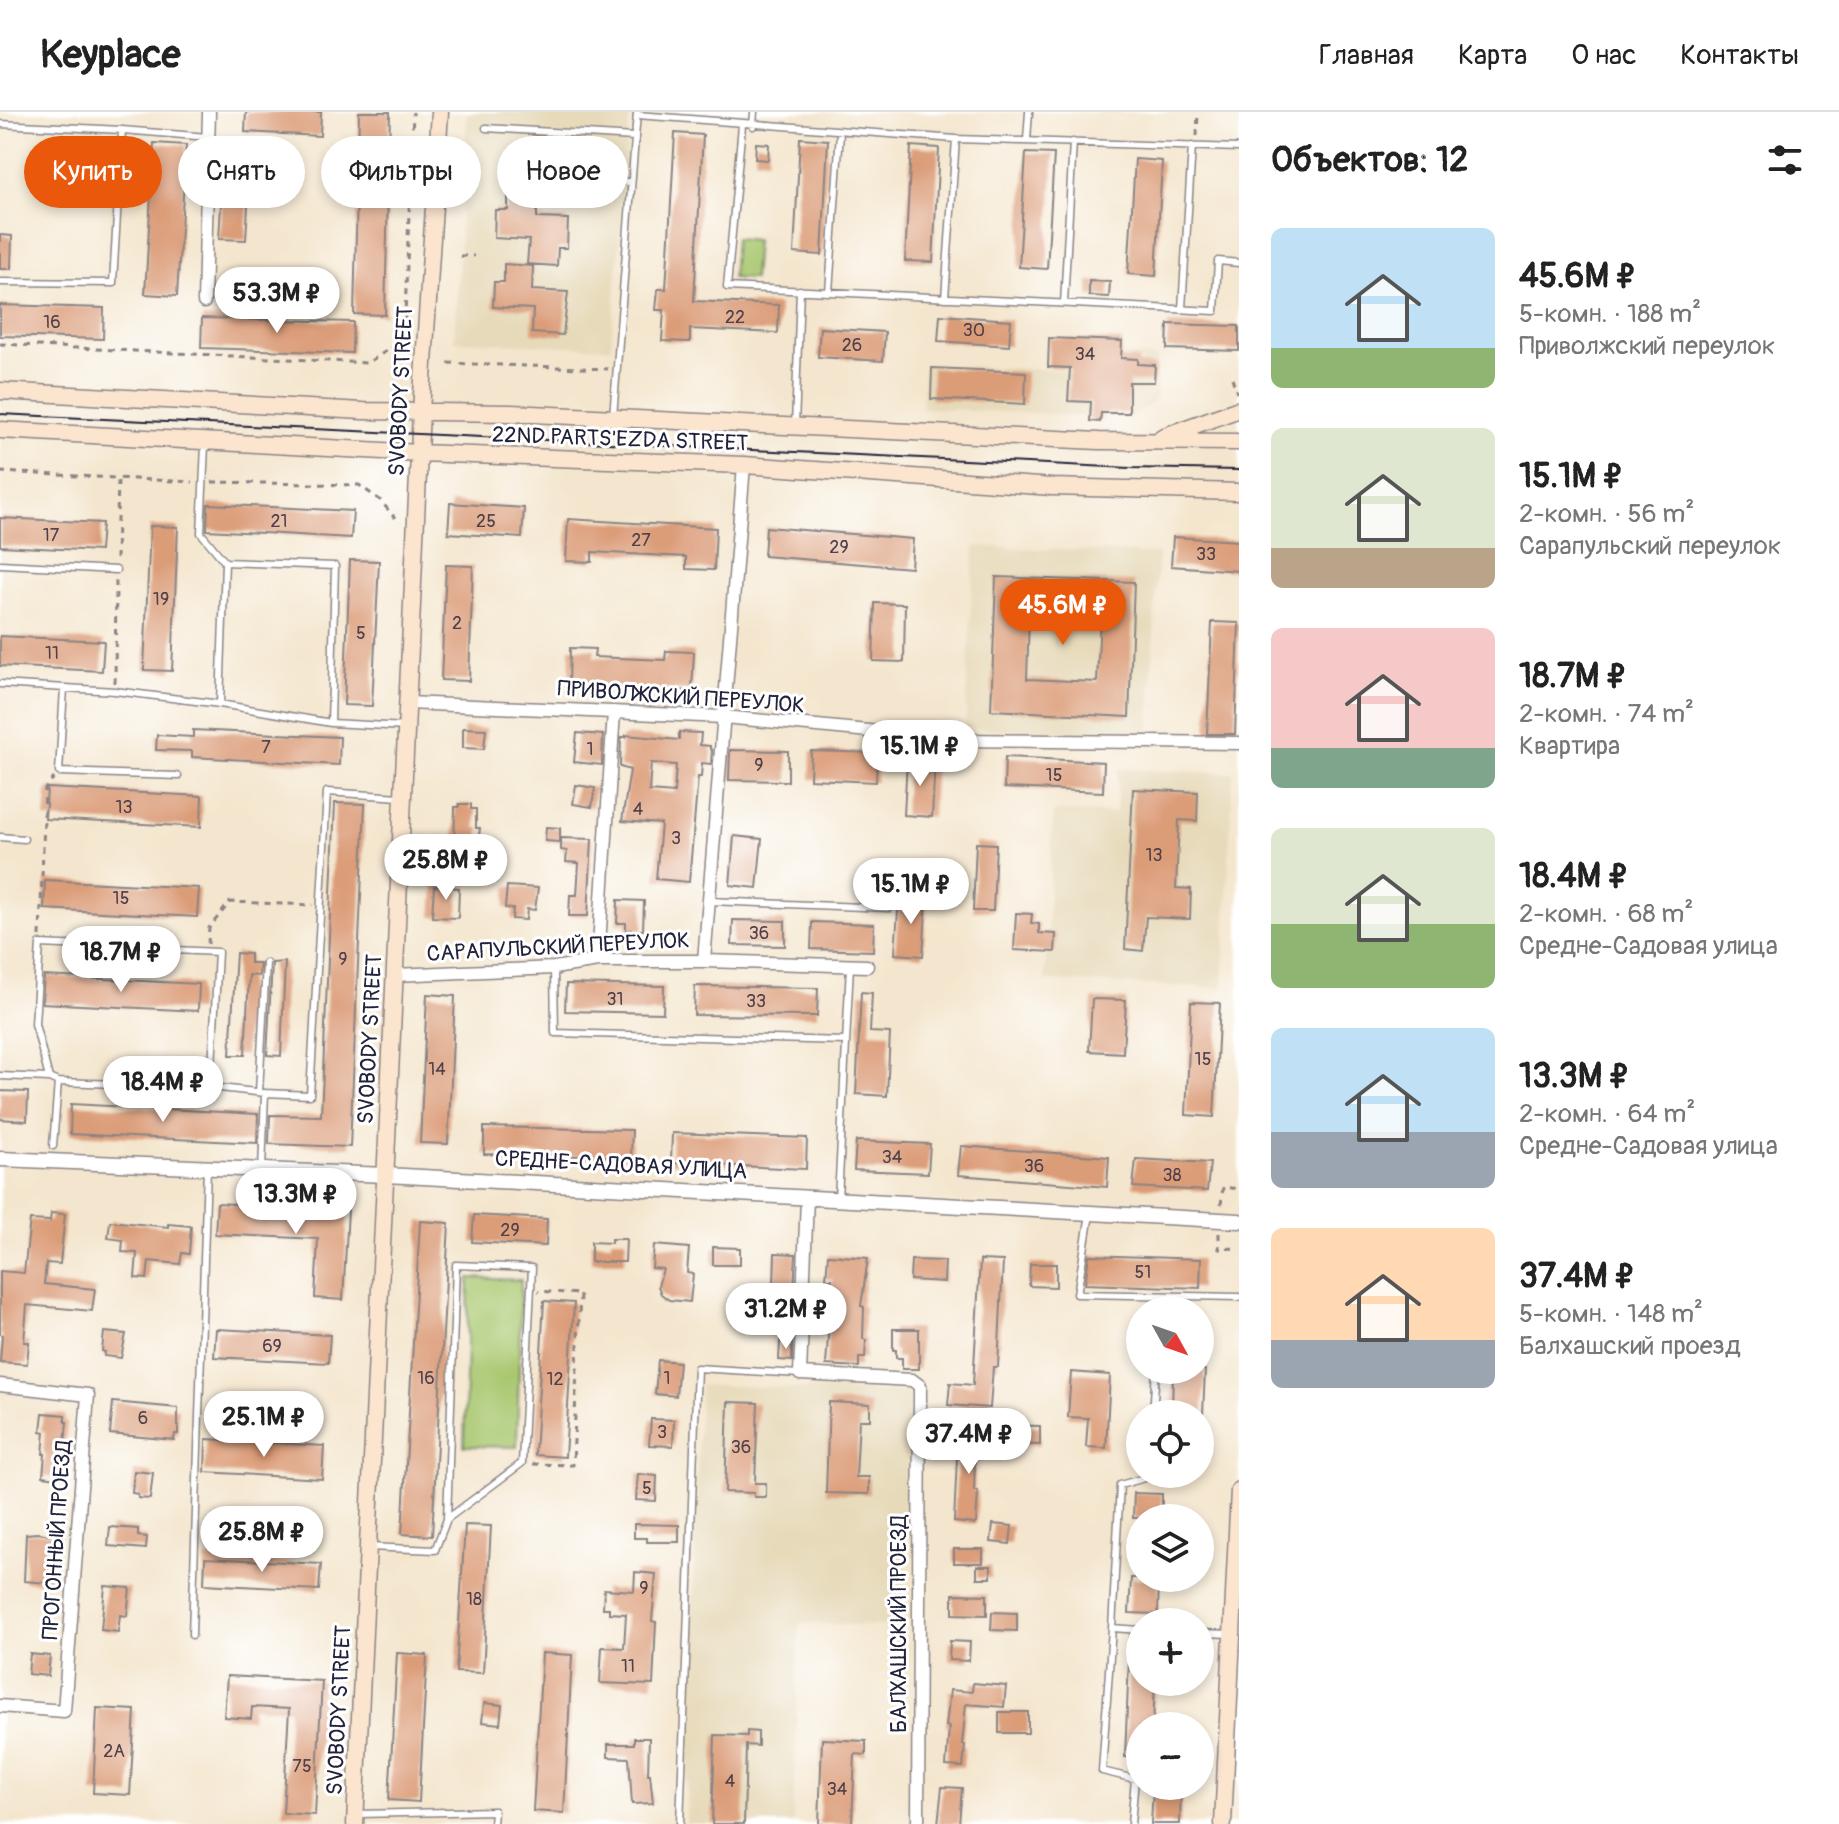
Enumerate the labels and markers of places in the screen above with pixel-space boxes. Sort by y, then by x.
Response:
pin: 53.3M ₽ [203,267,351,335]
pin: 45.6M ₽ [989,579,1137,647]
pin: 15.1M ₽ [846,720,994,788]
pin: 25.8M ₽ [372,834,520,902]
pin: 15.1M ₽ [837,858,985,926]
pin: 18.7M ₽ [47,926,195,994]
pin: 18.4M ₽ [89,1056,237,1124]
pin: 13.3M ₽ [222,1168,370,1236]
pin: 31.2M ₽ [712,1283,860,1351]
pin: 25.1M ₽ [190,1391,338,1459]
pin: 37.4M ₽ [895,1408,1043,1476]
pin: 25.8M ₽ [188,1506,336,1574]

